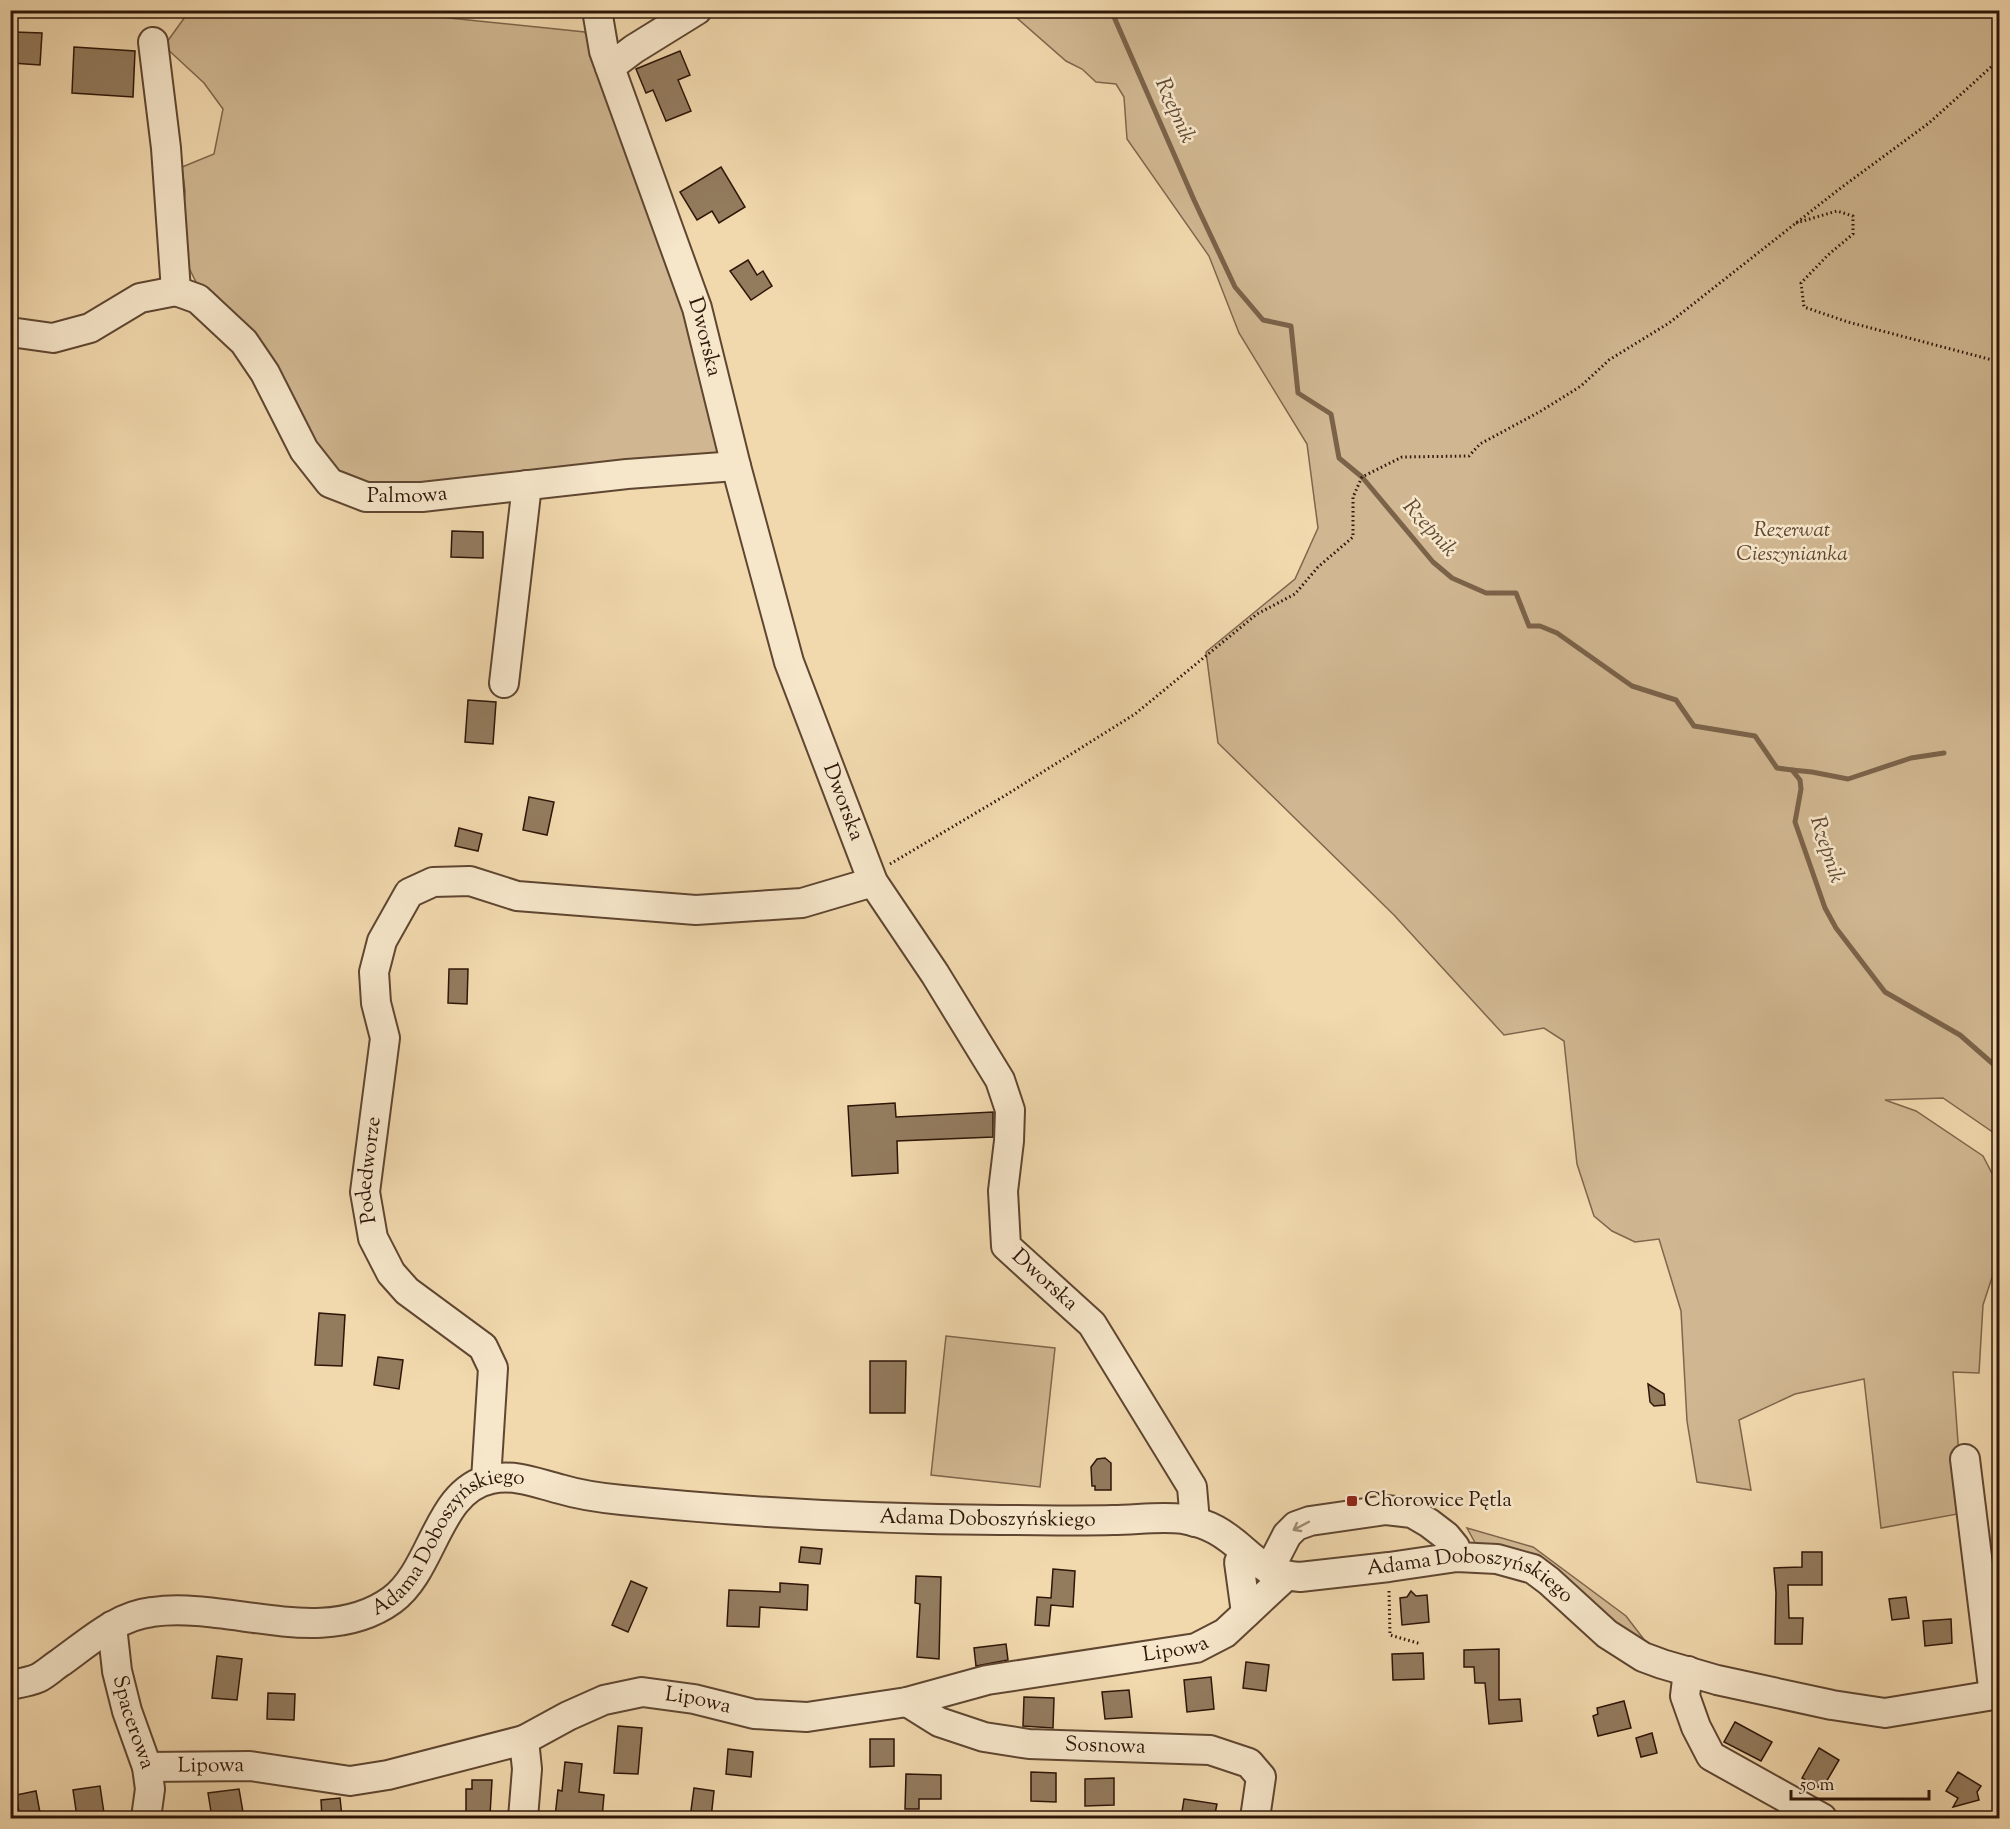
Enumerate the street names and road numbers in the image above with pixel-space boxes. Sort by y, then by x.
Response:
street label: Dworska [679,293,728,380]
street label: Palmowa [367,479,449,512]
street label: Dworska [814,759,871,846]
street label: Podedworze [350,1115,390,1226]
street label: Dworska [1004,1242,1084,1319]
street label: Adama Doboszyńskiego [366,1462,527,1624]
street label: Adama Doboszyńskiego [879,1502,1096,1535]
street label: Adama Doboszyńskiego [1365,1542,1580,1611]
street label: Lipowa [1141,1629,1215,1671]
street label: Spacerowa [104,1672,162,1774]
street label: Lipowa [663,1680,734,1723]
street label: Sosnowa [1064,1730,1146,1763]
street label: Lipowa [178,1751,245,1782]

